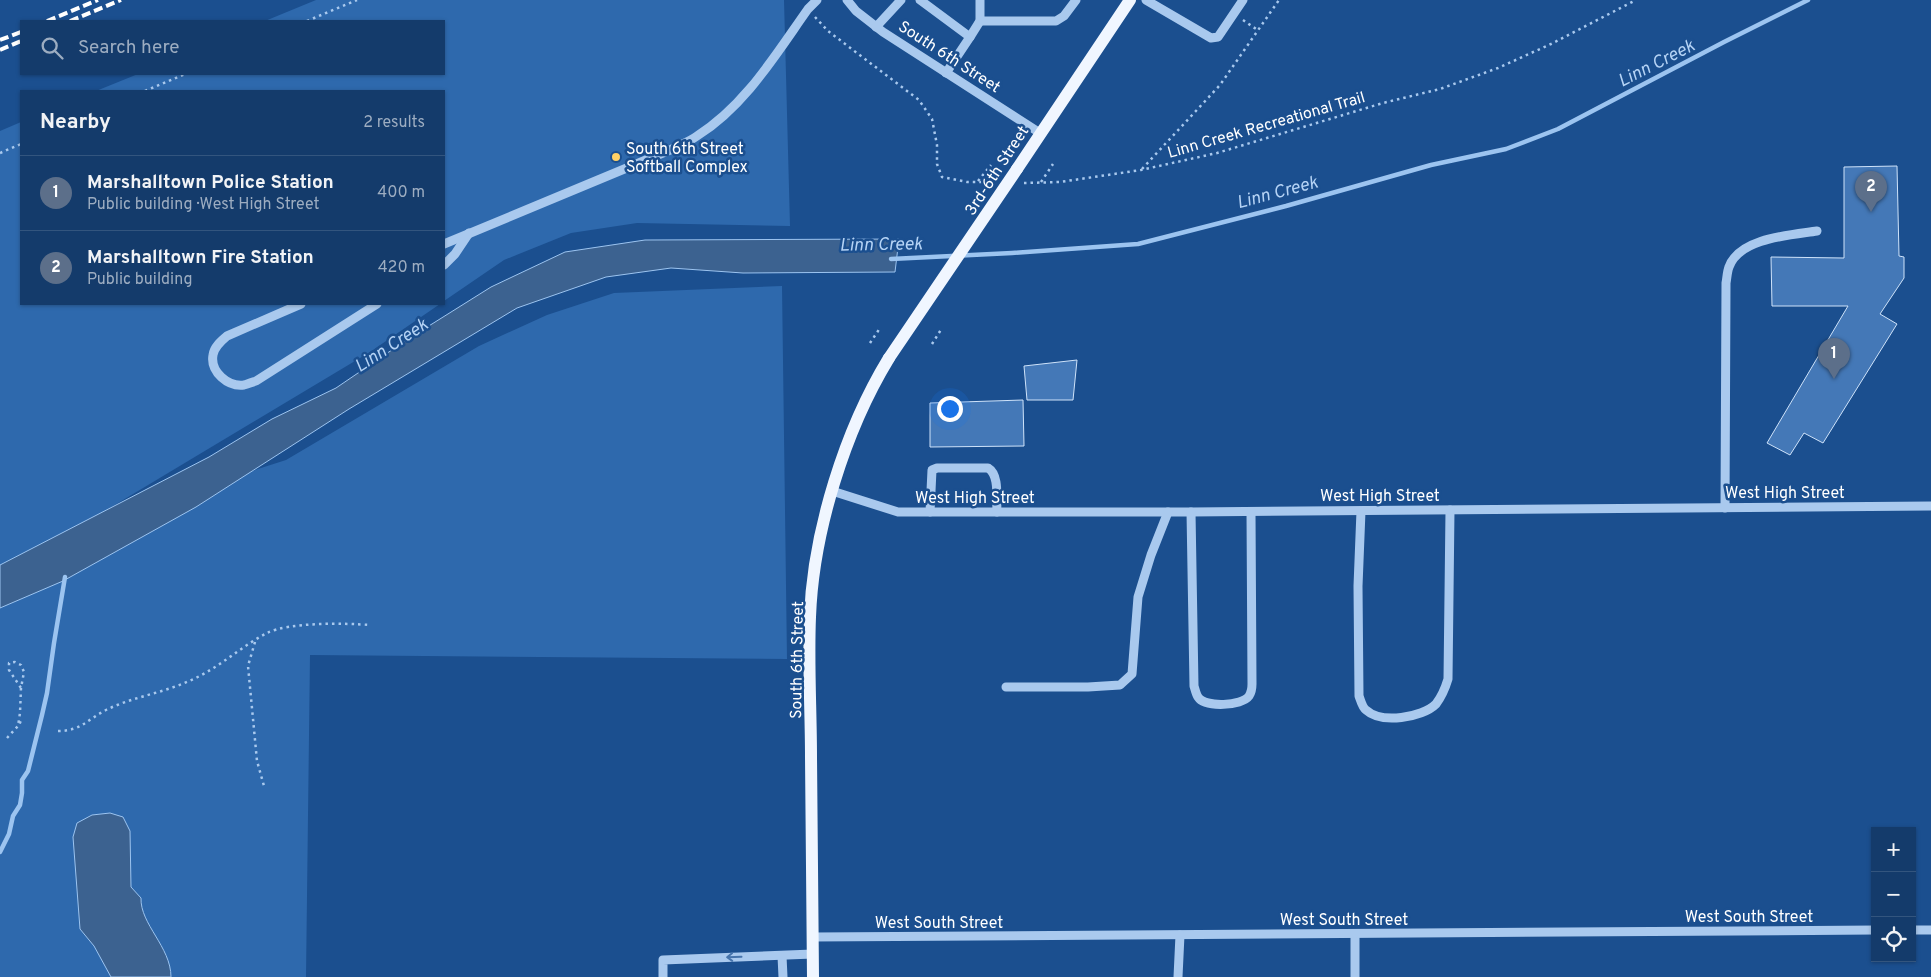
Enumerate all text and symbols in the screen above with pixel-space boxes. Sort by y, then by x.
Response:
street label: South 6th Street [894,17,1004,98]
search box [20,20,445,75]
icon: search [38,34,66,62]
water label: Linn Creek [1614,35,1700,93]
text: Search here [78,36,180,60]
street label: Linn Creek Recreational Trail [1165,88,1368,164]
text: Nearby [40,109,111,136]
text: 2 results [363,113,425,133]
street label: 3rd-6th Street [961,122,1034,220]
place label: South 6th Street Softball Complex [626,140,748,178]
marker: South 6th Street Softball Complex [610,151,622,163]
text: Marshalltown Police Station [87,171,334,195]
water label: Linn Creek [1234,171,1321,215]
pin: 2 [1855,171,1887,212]
text: 1 [53,183,59,203]
text: 400 m [377,183,425,203]
text: Public building · West High Street [87,195,319,215]
water label: Linn Creek [839,233,924,258]
text: Marshalltown Fire Station [87,246,314,270]
text: 2 [51,258,61,278]
text: 420 m [378,258,425,278]
text: Public building [87,270,192,290]
water label: Linn Creek [351,313,434,379]
pin: 1 [1818,338,1850,379]
your location [937,396,963,422]
street label: West High Street [1725,484,1845,504]
street label: West High Street [1320,487,1440,507]
street label: West High Street [915,489,1035,509]
street label: South 6th Street [787,601,809,719]
map controls [1871,827,1916,962]
button: + [1871,827,1916,872]
button: − [1871,872,1916,917]
street label: West South Street [1685,908,1813,928]
street label: West South Street [1280,911,1408,931]
street label: West South Street [875,914,1003,934]
button: locate [1871,917,1916,962]
one-way arrow [726,953,742,962]

